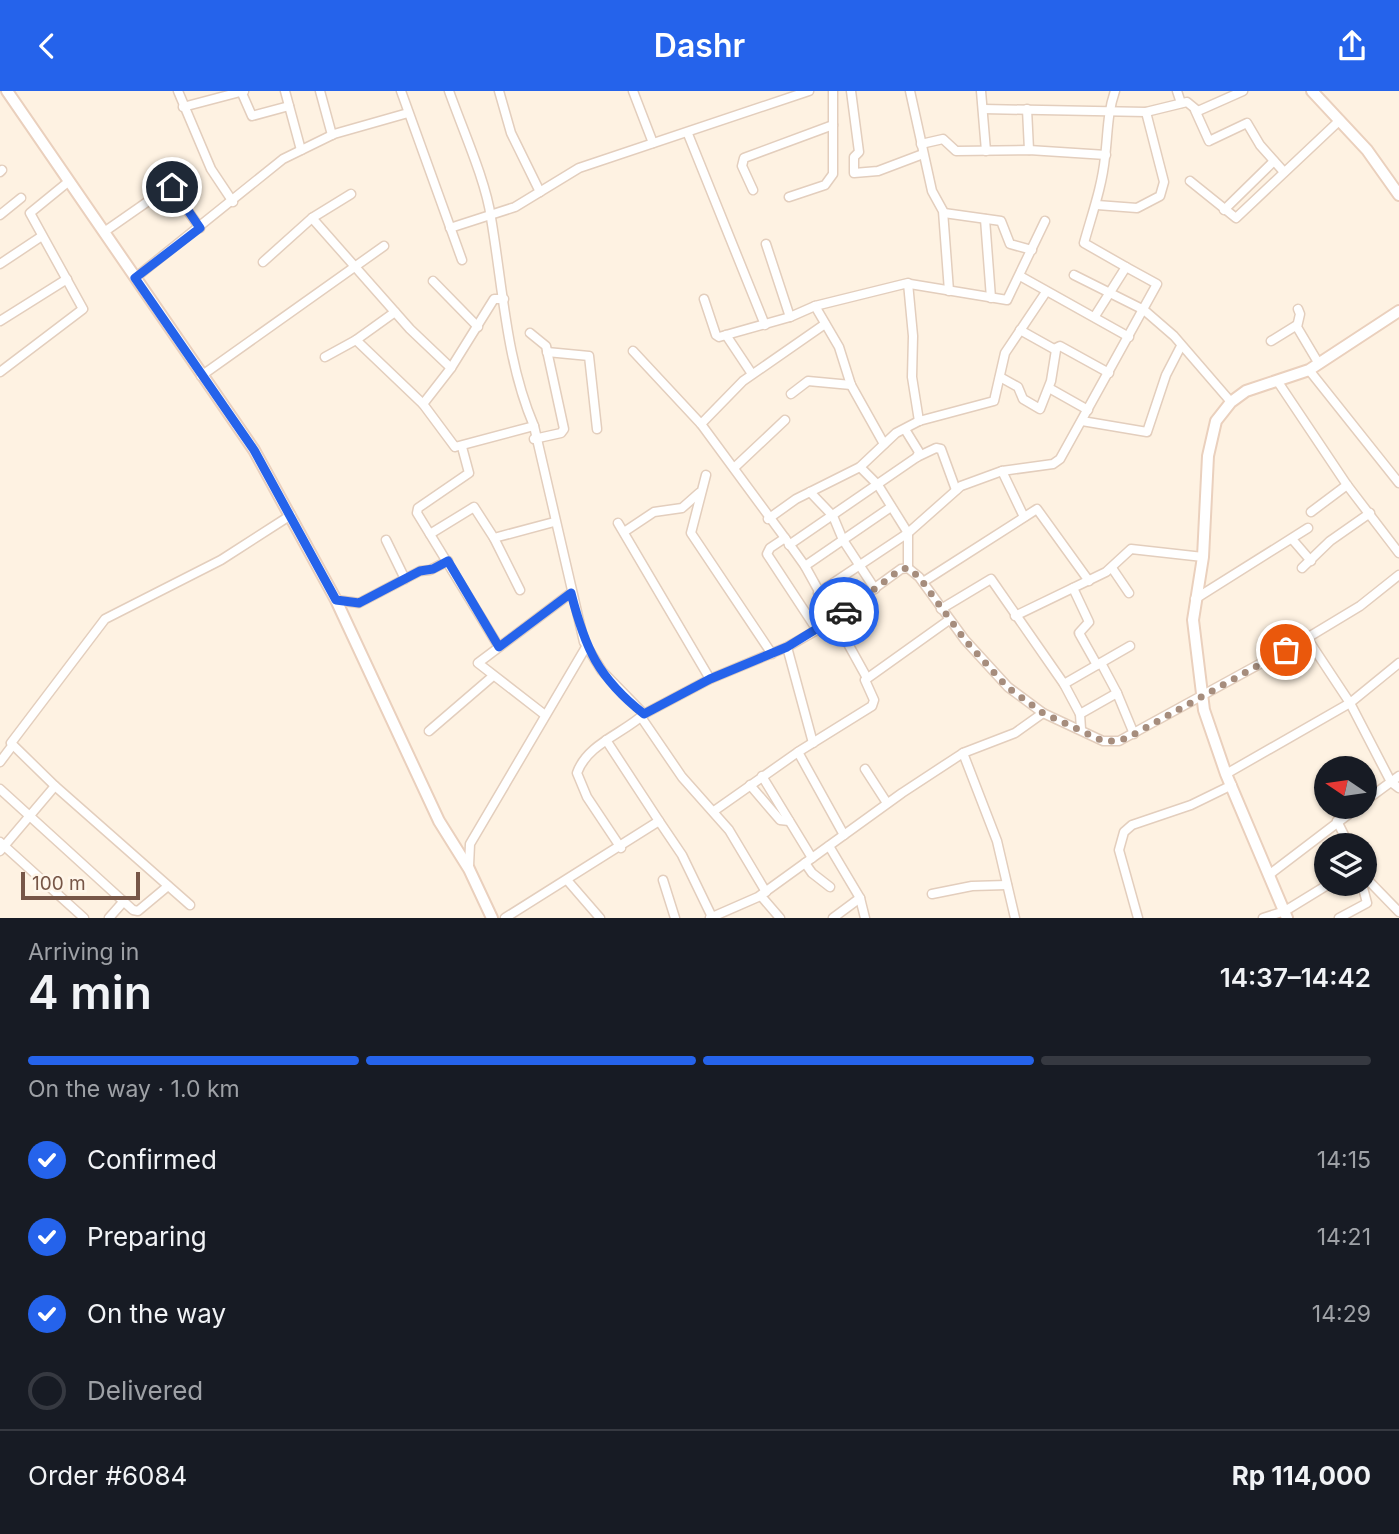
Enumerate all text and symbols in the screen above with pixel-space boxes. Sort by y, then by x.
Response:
text: Dashr [654,26,745,65]
icon: back [28,27,66,65]
icon: share [1333,27,1371,65]
pin [142,157,202,217]
icon: home [153,168,191,206]
courier [809,577,879,647]
icon: car [825,593,863,631]
pin [1256,620,1316,680]
icon: bag [1267,631,1305,669]
north arrow [1314,756,1377,819]
map controls [1314,756,1377,896]
button: layers [1314,833,1377,896]
scale bar [21,869,140,901]
text: 100 m [32,872,86,895]
text: Arriving in [28,938,139,966]
text: 14:37–14:42 [1220,962,1371,993]
text: 4 min [28,964,152,1020]
text: On the way · 1.0 km [28,1075,240,1103]
icon: check [28,1141,66,1179]
text: Confirmed [87,1144,217,1175]
text: 14:15 [1317,1146,1371,1174]
icon: check [28,1218,66,1256]
text: Preparing [87,1221,207,1252]
text: 14:21 [1317,1223,1371,1251]
icon: check [28,1295,66,1333]
text: On the way [87,1298,226,1329]
text: 14:29 [1312,1300,1371,1328]
text: Delivered [87,1375,203,1406]
text: Order #6084 [28,1460,187,1491]
text: Rp 114,000 [1232,1460,1371,1491]

